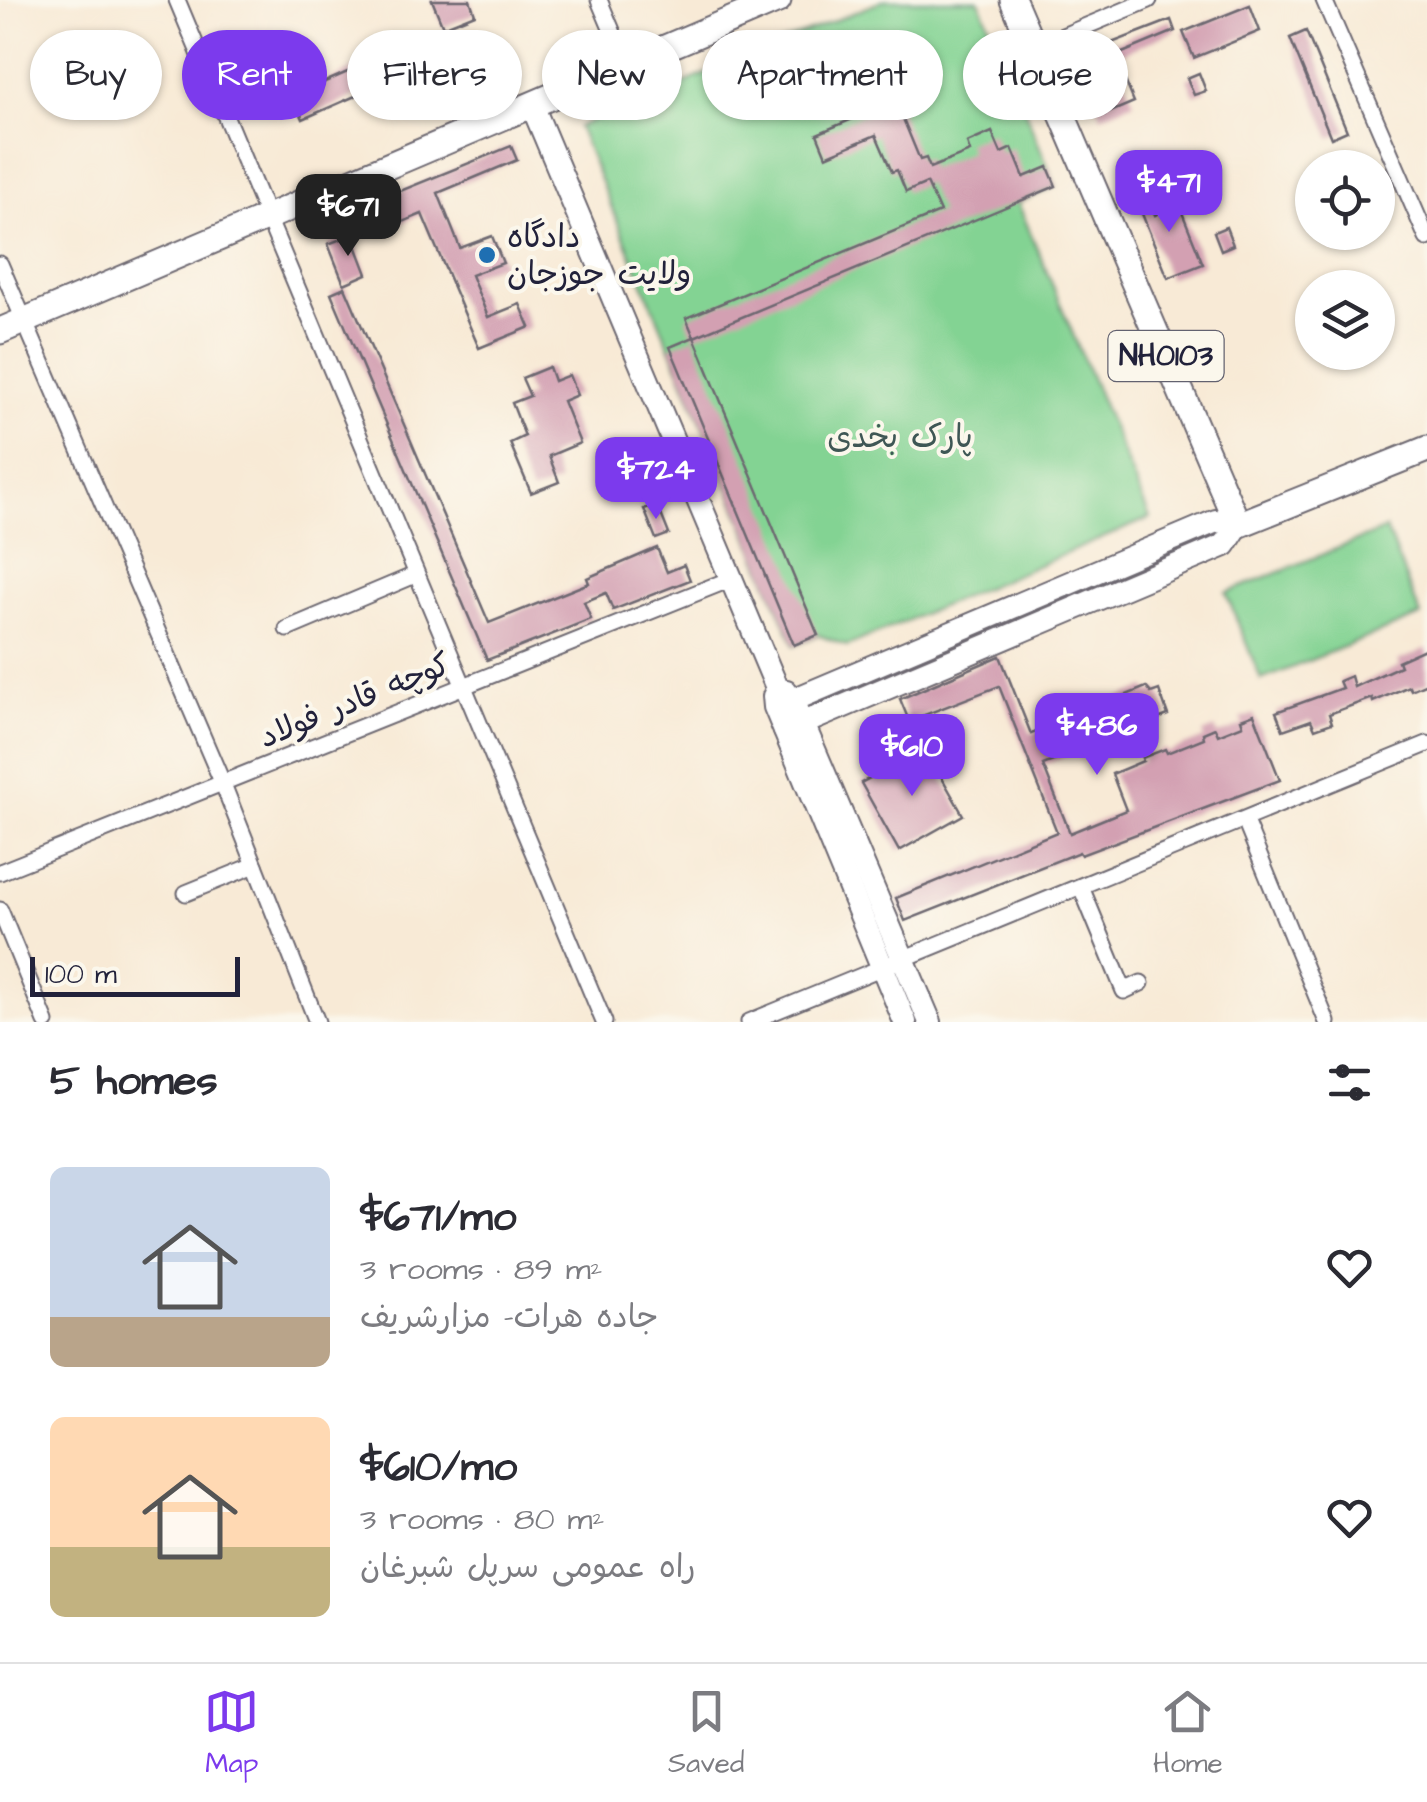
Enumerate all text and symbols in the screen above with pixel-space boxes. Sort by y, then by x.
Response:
chip: Buy [30,30,162,120]
chip: Rent [182,30,327,120]
chip: Filters [347,30,522,120]
chip: New [542,30,682,120]
chip: Apartment [702,30,943,120]
chip: House [963,30,1128,120]
pin: $471 [1110,150,1228,235]
map controls [1295,150,1395,370]
button: locate [1295,150,1395,250]
text: $471 [1137,160,1201,205]
pin: $671 [289,174,407,259]
text: $671 [317,184,379,229]
place label: دادگاه ولایت جوزجان [507,215,691,297]
marker: دادگاه ولایت جوزجان [476,244,498,266]
button: layers [1295,270,1395,370]
road number: NH0103 [1108,331,1224,381]
park label: پارک بخدی [827,415,973,460]
pin: $724 [597,437,715,522]
text: $724 [617,447,695,492]
street label: کوچه قادر فولاد [252,642,458,760]
pin: $486 [1038,693,1156,778]
text: $486 [1057,703,1137,748]
pin: $610 [853,714,971,799]
text: $610 [881,724,943,769]
scale bar [30,952,240,996]
text: 100 m [45,955,117,994]
text: 5 homes [50,1053,217,1111]
icon: filters [1322,1055,1377,1110]
text: $671/mo [360,1189,516,1247]
icon: home [130,1207,250,1327]
icon: heart [1322,1240,1377,1295]
text: 3 rooms · 89 m² [360,1247,603,1292]
text: جاده هرات- مزارشریف [360,1295,658,1340]
text: $610/mo [360,1439,517,1497]
icon: home [130,1457,250,1577]
icon: heart [1322,1490,1377,1545]
text: 3 rooms · 80 m² [360,1497,605,1542]
text: راه عمومی سرپل شبرغان [360,1545,696,1590]
tab: Map [204,1684,259,1783]
tab: Saved [668,1684,744,1783]
tab: Home [1153,1684,1223,1783]

